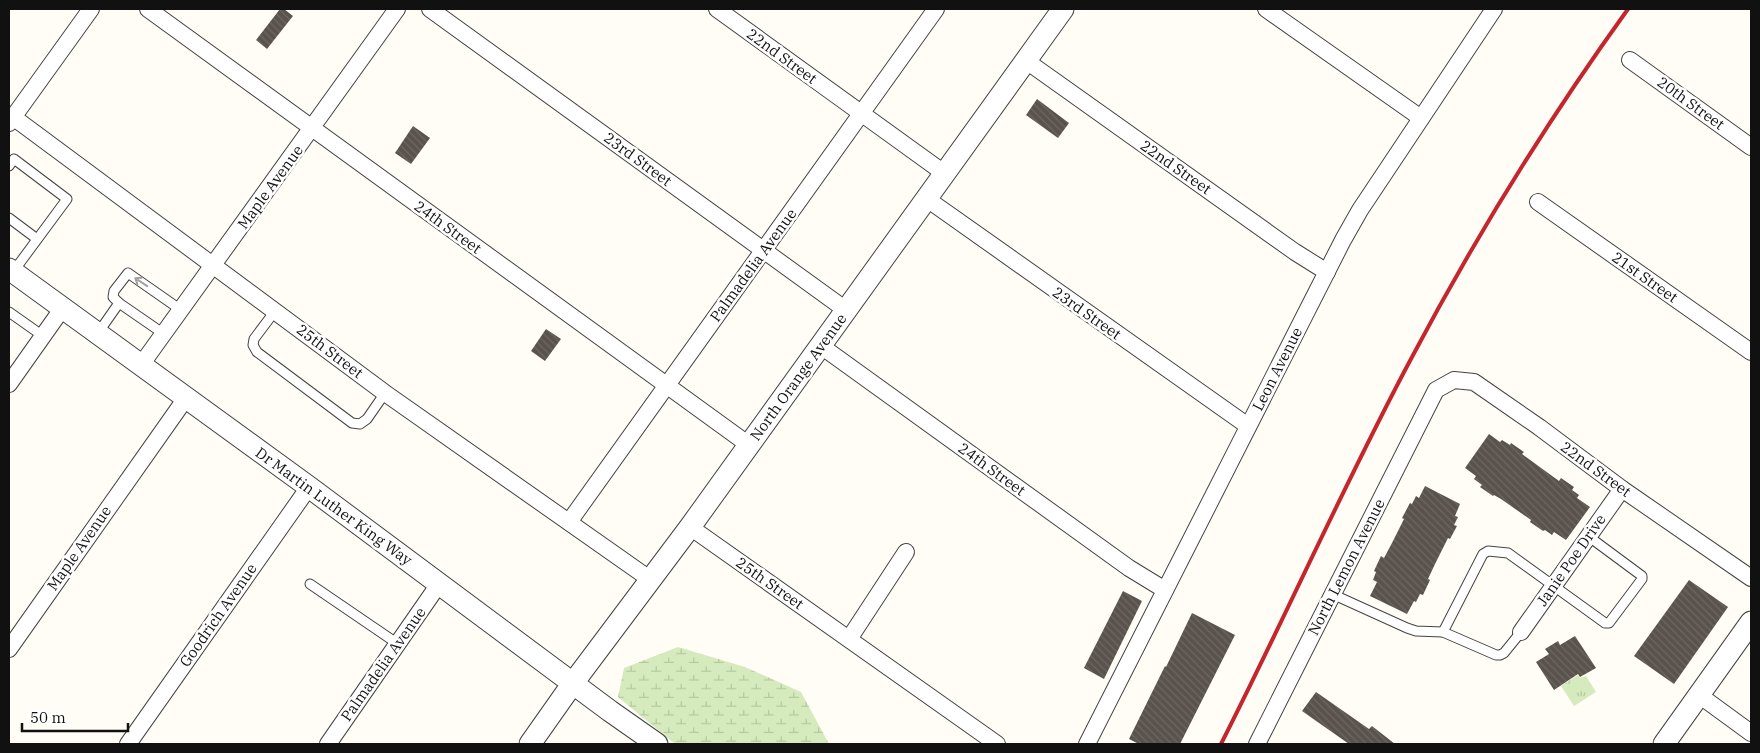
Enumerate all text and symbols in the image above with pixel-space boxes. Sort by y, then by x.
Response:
street label: 22nd Street [743,24,821,88]
street label: 20th Street [1654,72,1728,134]
street label: 23rd Street [600,128,676,190]
street label: 22nd Street [1137,136,1215,198]
street label: Maple Avenue [233,141,307,233]
street label: 24th Street [411,196,485,258]
street label: Palmadelia Avenue [706,205,800,325]
street label: 21st Street [1608,247,1682,307]
one-way arrow [134,277,148,287]
street label: 23rd Street [1049,282,1125,344]
street label: North Orange Avenue [746,310,850,444]
street label: 25th Street [293,320,367,382]
street label: Leon Avenue [1248,324,1306,414]
street label: 22nd Street [1557,437,1635,501]
street label: 24th Street [955,438,1029,500]
street label: Dr Martin Luther King Way [252,443,416,569]
street label: North Lemon Avenue [1303,496,1389,638]
street label: Maple Avenue [43,502,115,594]
street label: Janie Poe Drive [1532,510,1610,610]
street label: 25th Street [732,553,808,613]
street label: Goodrich Avenue [175,560,261,670]
street label: Palmadelia Avenue [336,603,430,725]
scale bar [22,700,129,732]
text: 50 m [30,708,66,727]

